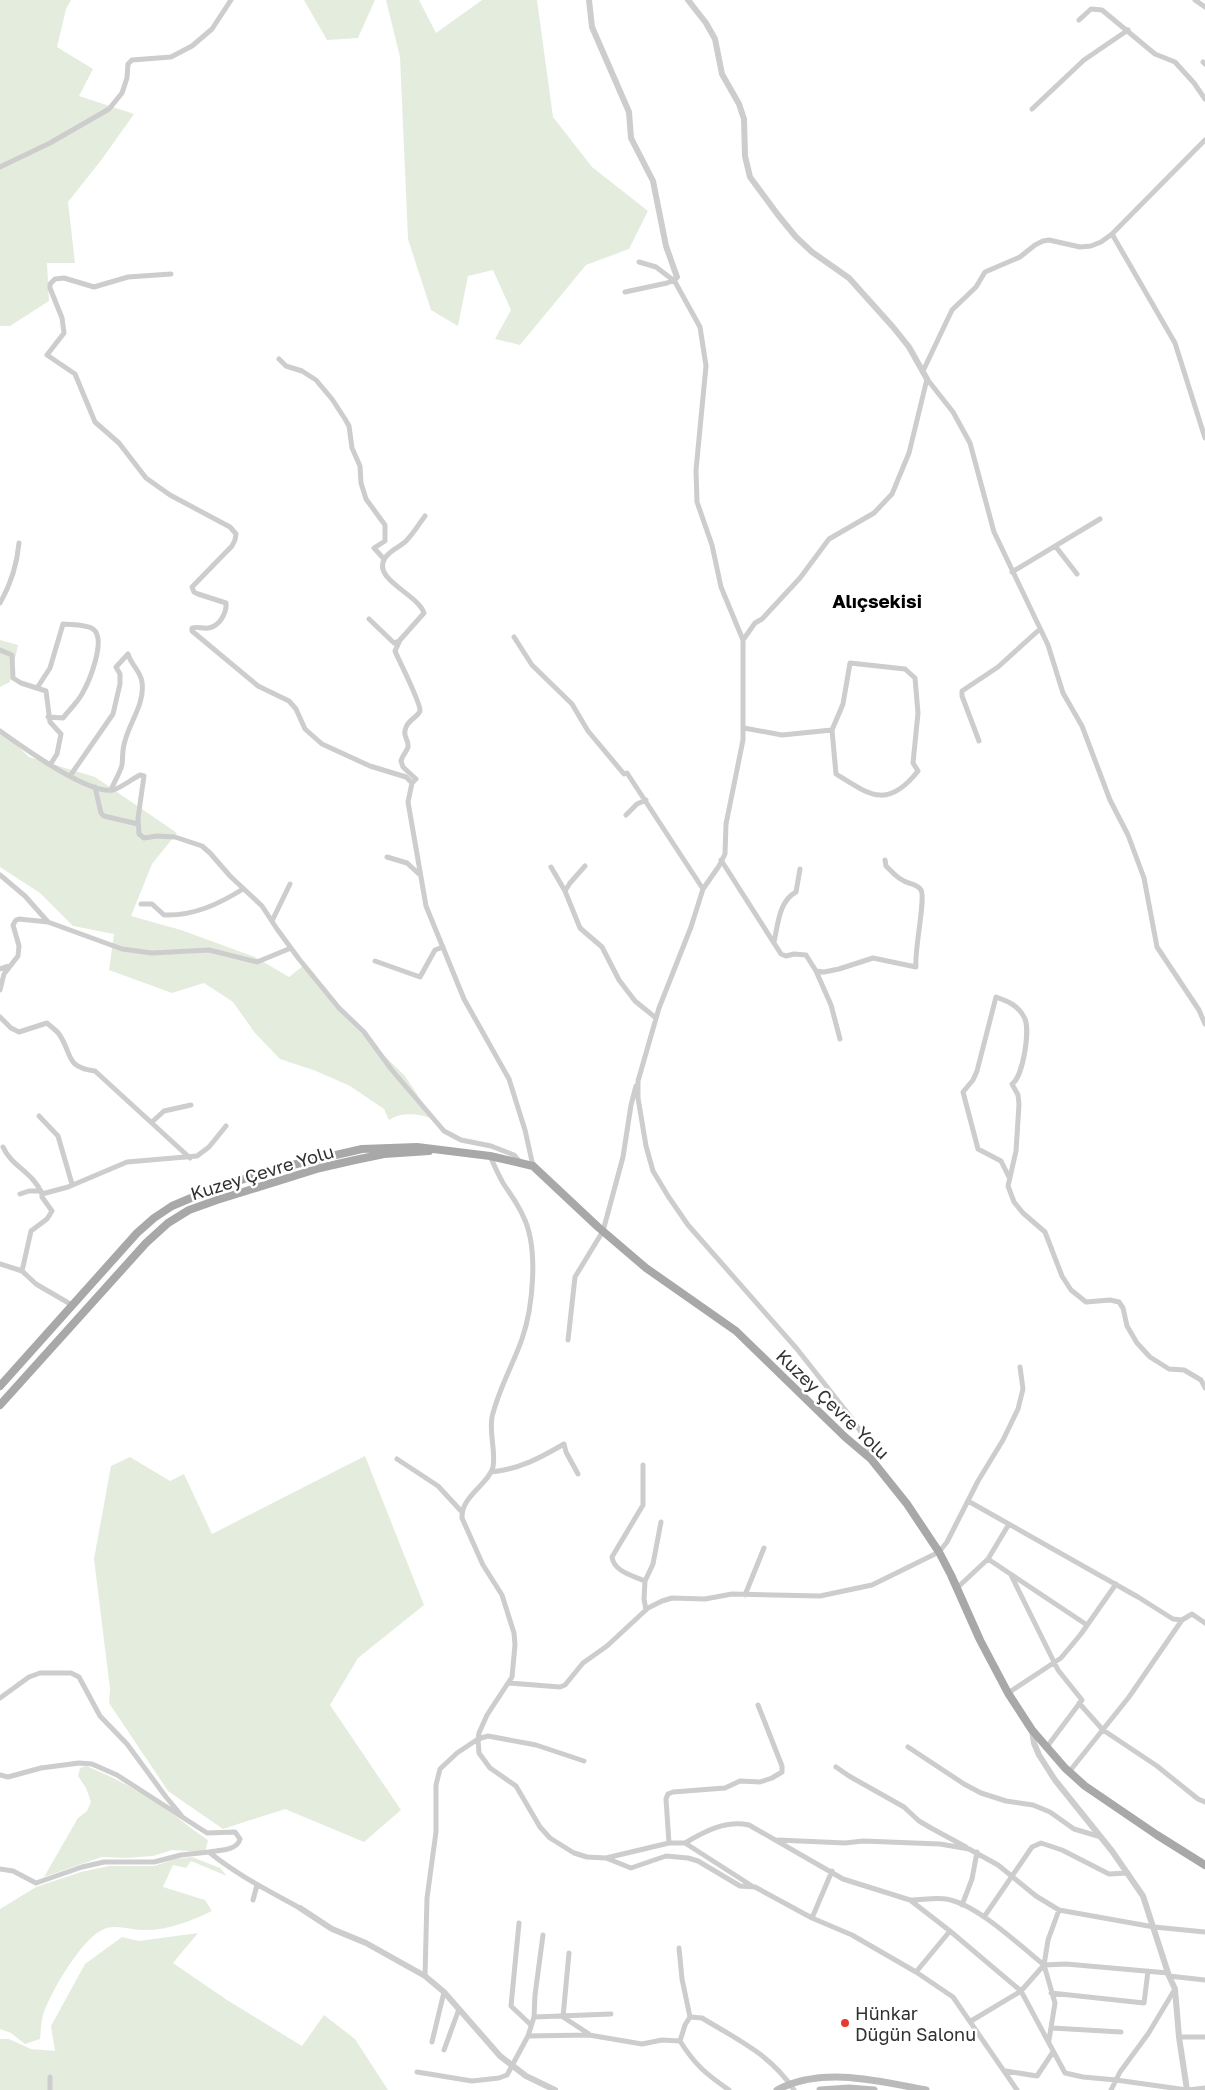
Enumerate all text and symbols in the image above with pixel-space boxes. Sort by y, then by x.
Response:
district label: Alıçsekisi [832,589,922,612]
street label: Kuzey Çevre Yolu [188,1140,336,1204]
street label: Kuzey Çevre Yolu [772,1345,894,1463]
place label: Hünkar Düğün Salonu [855,2002,976,2045]
marker: Hünkar Düğün Salonu [839,2017,851,2029]

